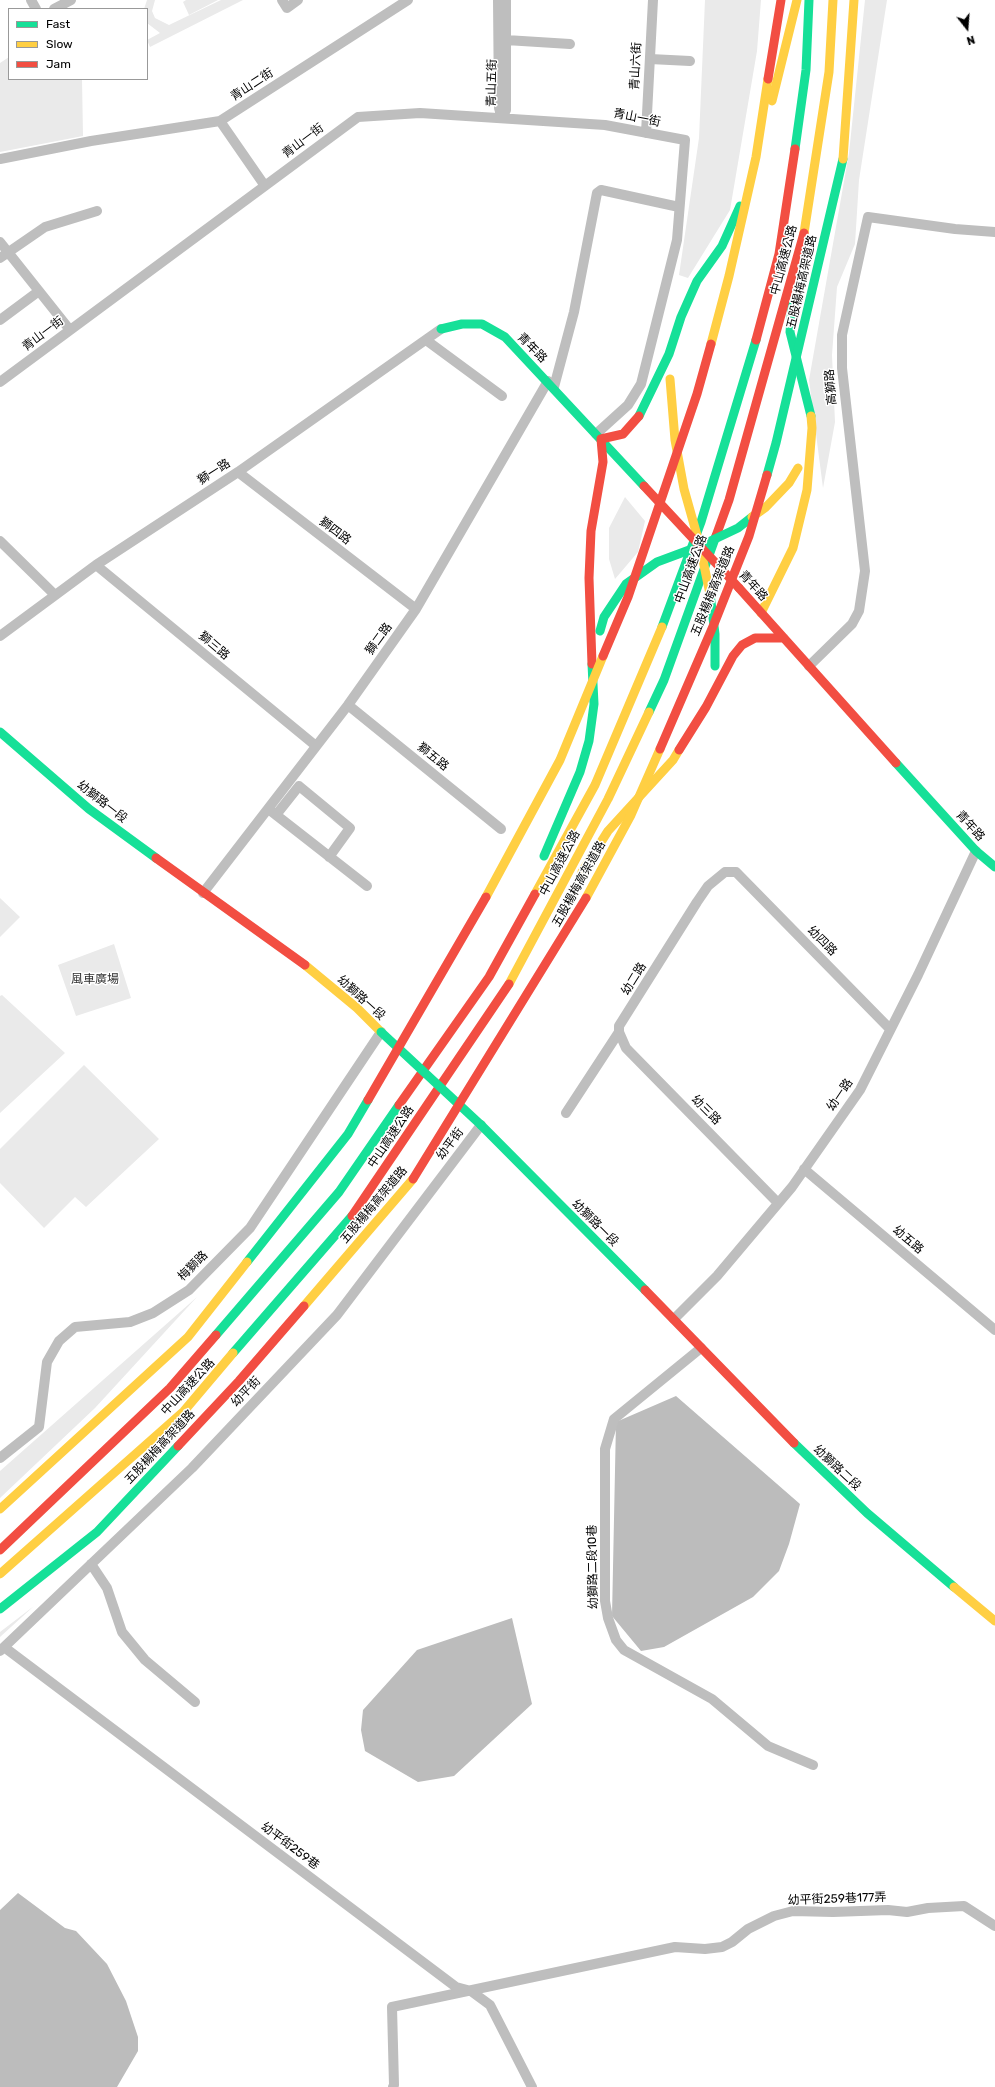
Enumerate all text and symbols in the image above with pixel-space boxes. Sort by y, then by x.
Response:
legend [8,8,148,80]
north arrow [947,8,987,48]
text: Fast [46,17,70,31]
text: N [965,33,976,47]
text: Slow [46,37,73,51]
street label: 青山六街 [628,42,644,90]
text: Jam [46,57,71,71]
street label: 青山五街 [484,59,500,107]
street label: 青山二街 [228,66,276,104]
street label: 青山一街 [612,106,662,130]
street label: 青山一街 [279,121,327,161]
street label: 中山高速公路 [768,223,800,297]
street label: 五股楊梅高架道路 [784,234,820,330]
street label: 青山一街 [19,314,67,354]
street label: 青年路 [514,330,550,366]
street label: 高獅路 [822,368,840,406]
street label: 獅一路 [195,456,233,488]
street label: 獅四路 [316,514,354,548]
street label: 中山高速公路 [672,533,710,605]
street label: 五股楊梅高架道路 [688,544,738,638]
street label: 青年路 [736,568,770,604]
street label: 獅二路 [363,620,395,658]
street label: 獅三路 [196,629,232,663]
street label: 獅五路 [414,740,452,774]
street label: 幼獅路一段 [74,778,130,826]
street label: 青年路 [953,808,987,844]
street label: 中山高速公路 [537,828,583,898]
street label: 五股楊梅高架道路 [549,839,609,929]
street label: 幼四路 [804,923,840,959]
street label: 幼二路 [618,960,650,998]
park label: 風車廣場 [71,973,119,987]
street label: 幼獅路一段 [334,973,388,1023]
street label: 幼一路 [824,1076,856,1114]
street label: 幼三路 [688,1092,724,1128]
street label: 中山高速公路 [365,1103,417,1171]
street label: 幼平街 [433,1125,467,1163]
street label: 五股楊梅高架道路 [338,1164,410,1246]
street label: 幼獅路一段 [569,1197,621,1249]
street label: 幼五路 [890,1223,926,1257]
street label: 梅獅路 [175,1248,211,1284]
street label: 中山高速公路 [158,1356,218,1418]
street label: 幼平街 [228,1374,264,1410]
street label: 五股楊梅高架道路 [122,1407,198,1487]
street label: 幼獅路二段 [810,1442,864,1494]
street label: 幼獅路二段10巷 [585,1525,601,1609]
street label: 幼平街259巷 [258,1819,322,1873]
street label: 幼平街259巷177弄 [787,1890,887,1908]

